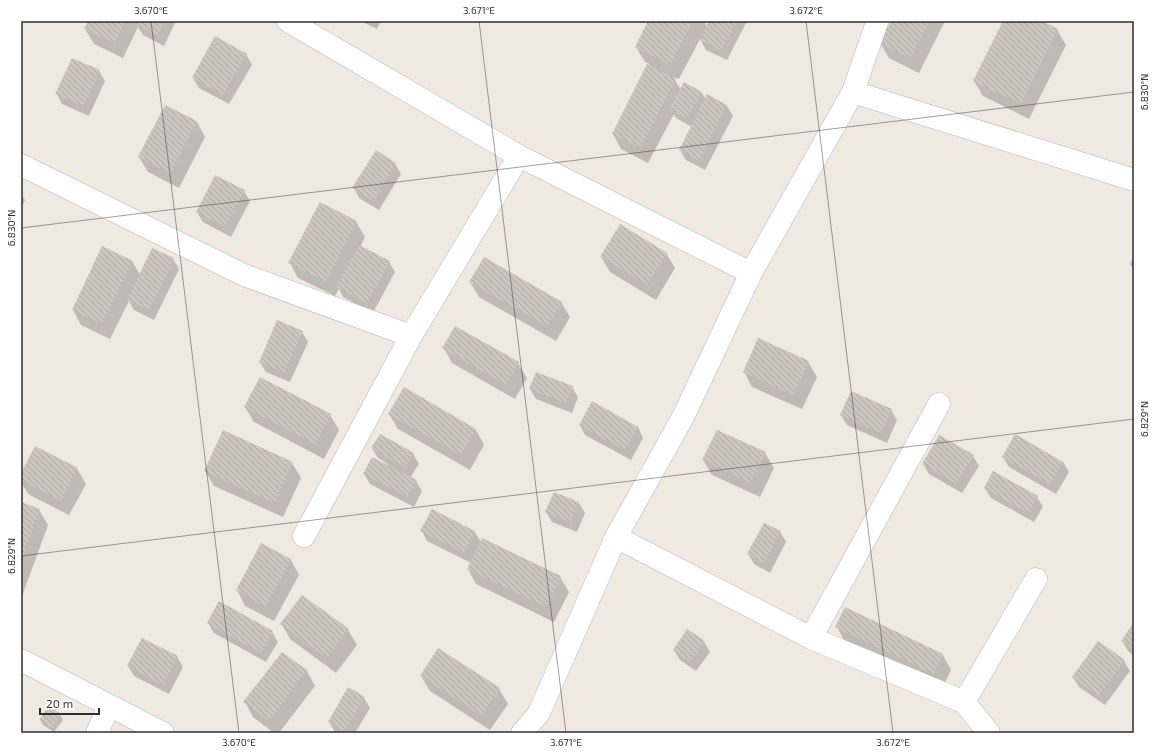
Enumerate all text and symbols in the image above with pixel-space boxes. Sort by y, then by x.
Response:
text: 3.670°E [134,4,168,16]
text: 3.671°E [463,4,495,16]
text: 3.672°E [789,4,823,16]
text: 6.830°N [1138,74,1150,110]
text: 6.830°N [5,210,17,246]
text: 6.829°N [1138,401,1150,437]
text: 6.829°N [5,538,17,574]
scale bar [40,690,99,716]
text: 20 m [46,696,73,710]
text: 3.670°E [222,736,256,748]
text: 3.671°E [550,736,582,748]
text: 3.672°E [876,736,910,748]

